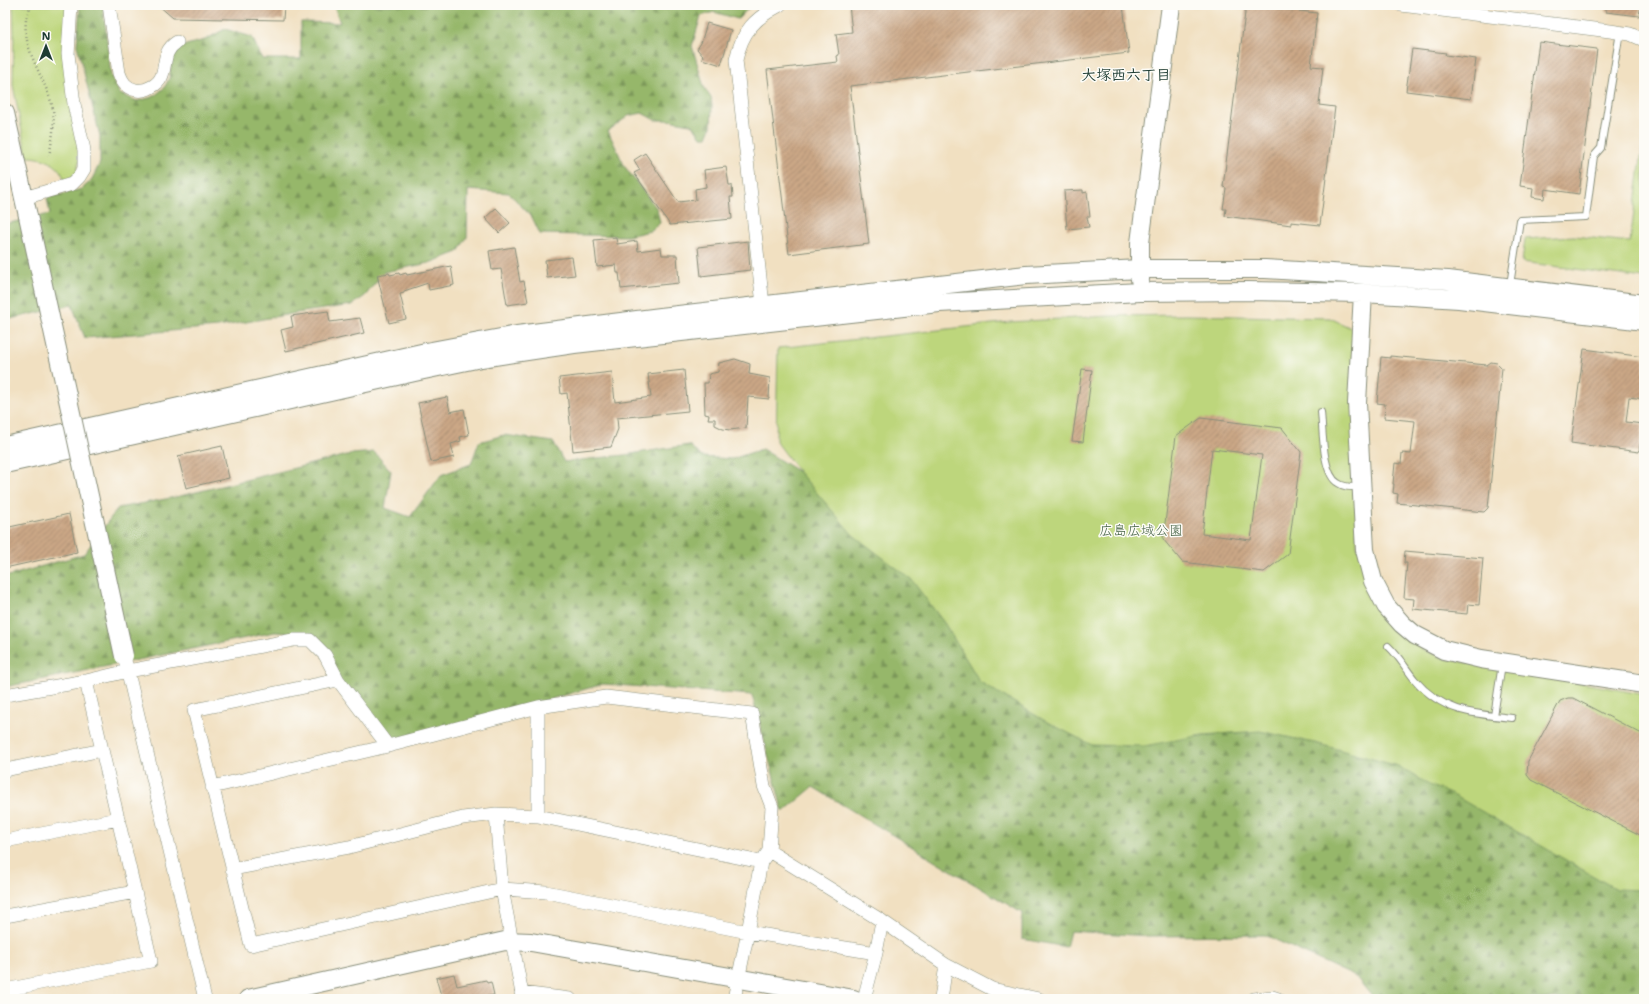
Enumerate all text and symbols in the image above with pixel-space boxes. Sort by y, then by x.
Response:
north arrow [26,26,66,66]
text: N [42,29,51,44]
district label: 大塚西六丁目 [1081,65,1171,85]
park label: 広島広域公園 [1099,521,1183,539]

